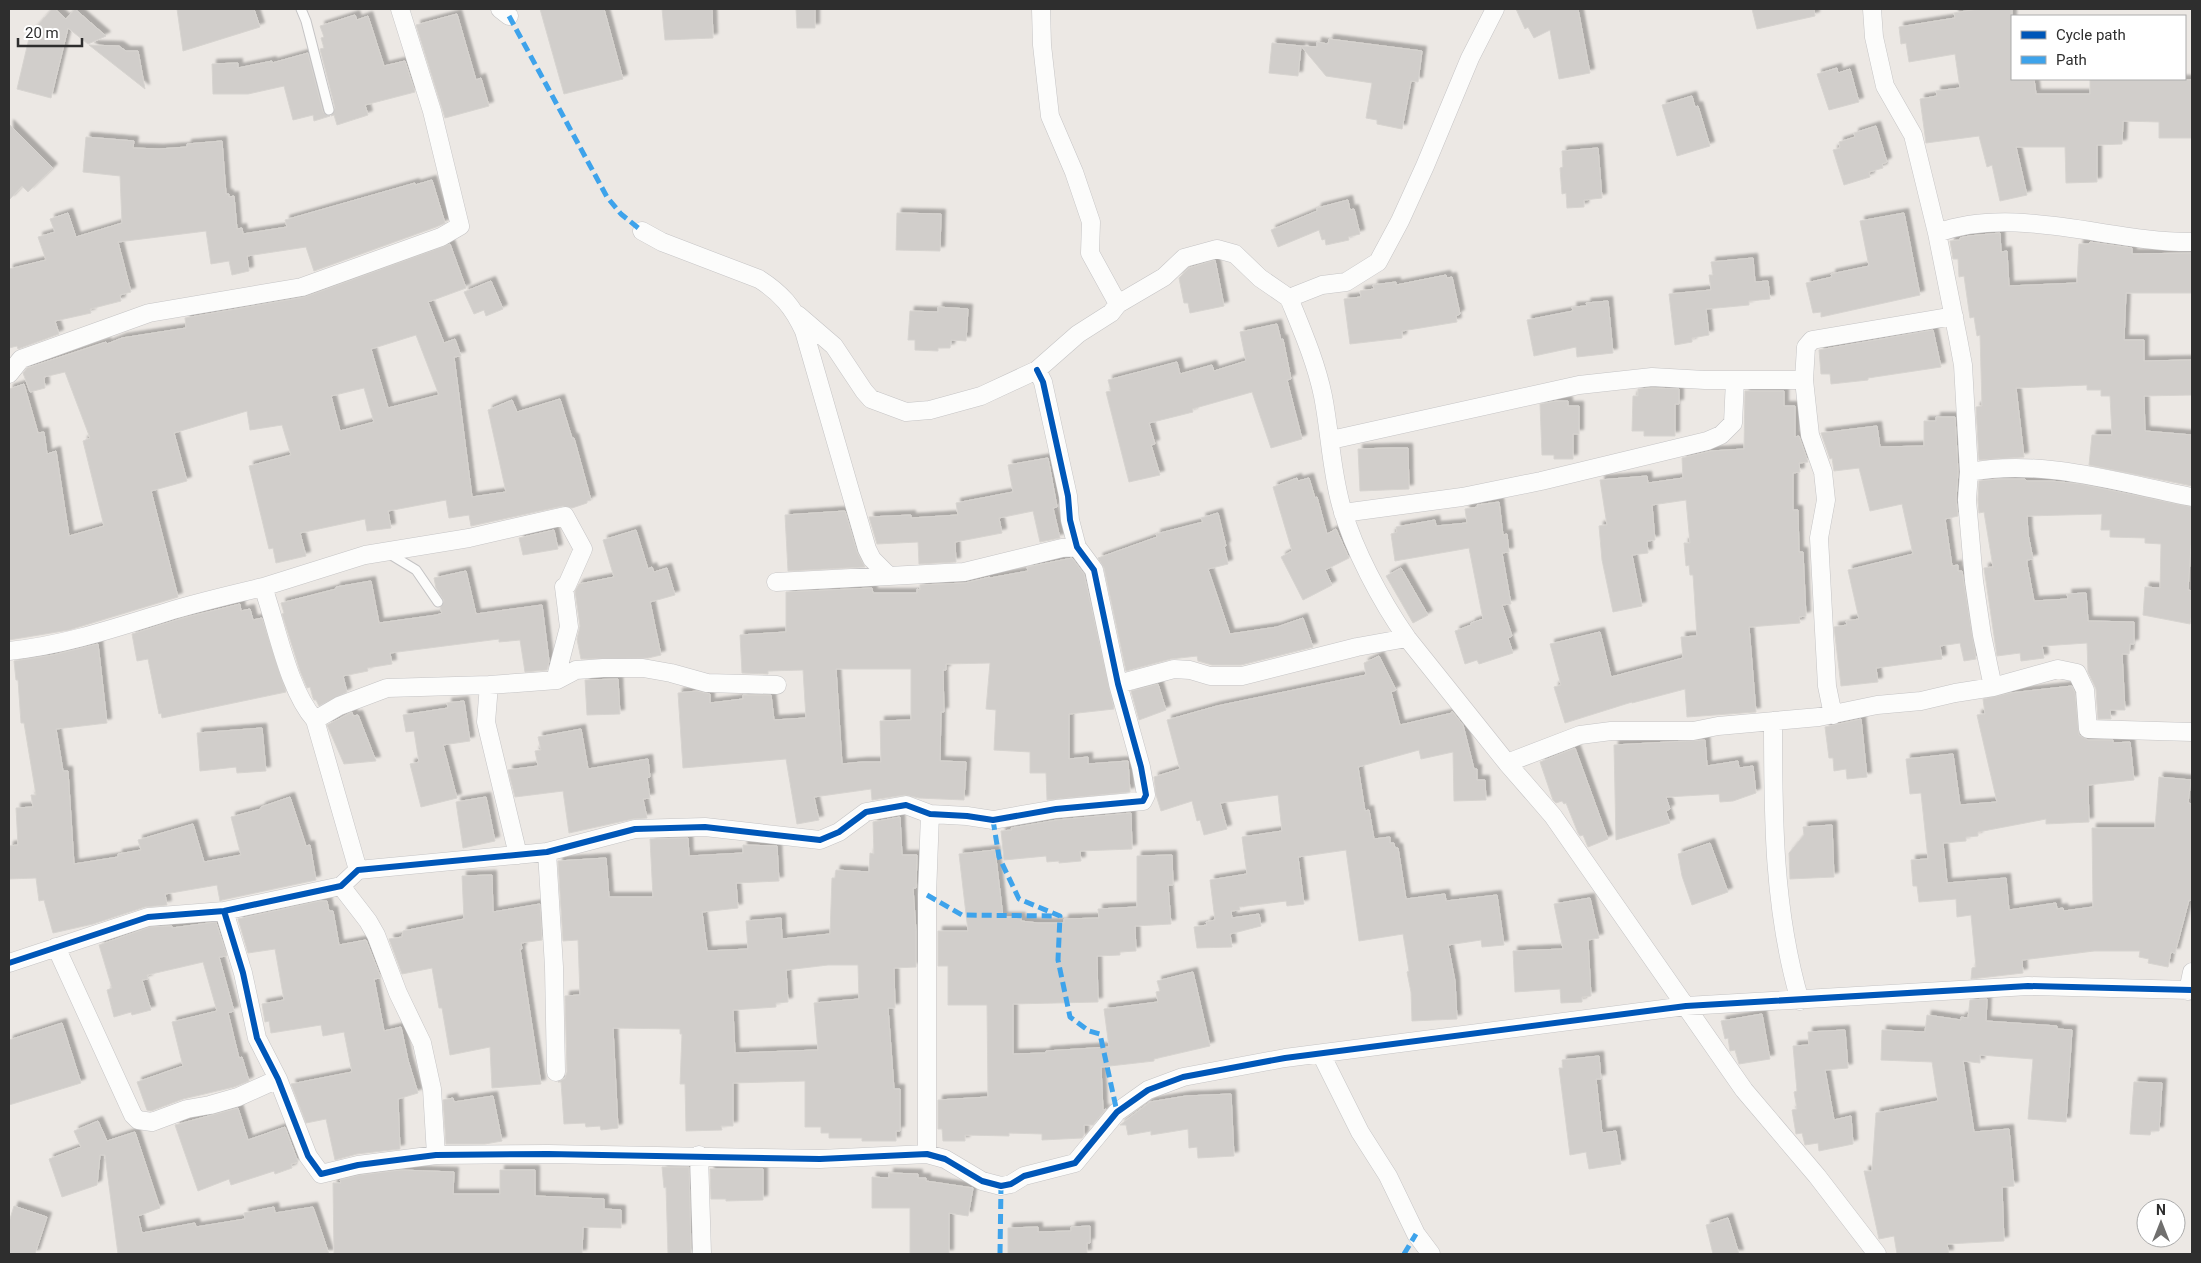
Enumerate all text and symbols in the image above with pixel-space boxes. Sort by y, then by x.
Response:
scale bar [18,15,81,47]
legend [2011,15,2186,80]
text: 20 m [25,24,59,42]
text: Cycle path [2056,26,2126,44]
text: Path [2056,51,2087,69]
north arrow [2136,1198,2186,1248]
text: N [2156,1202,2166,1218]

